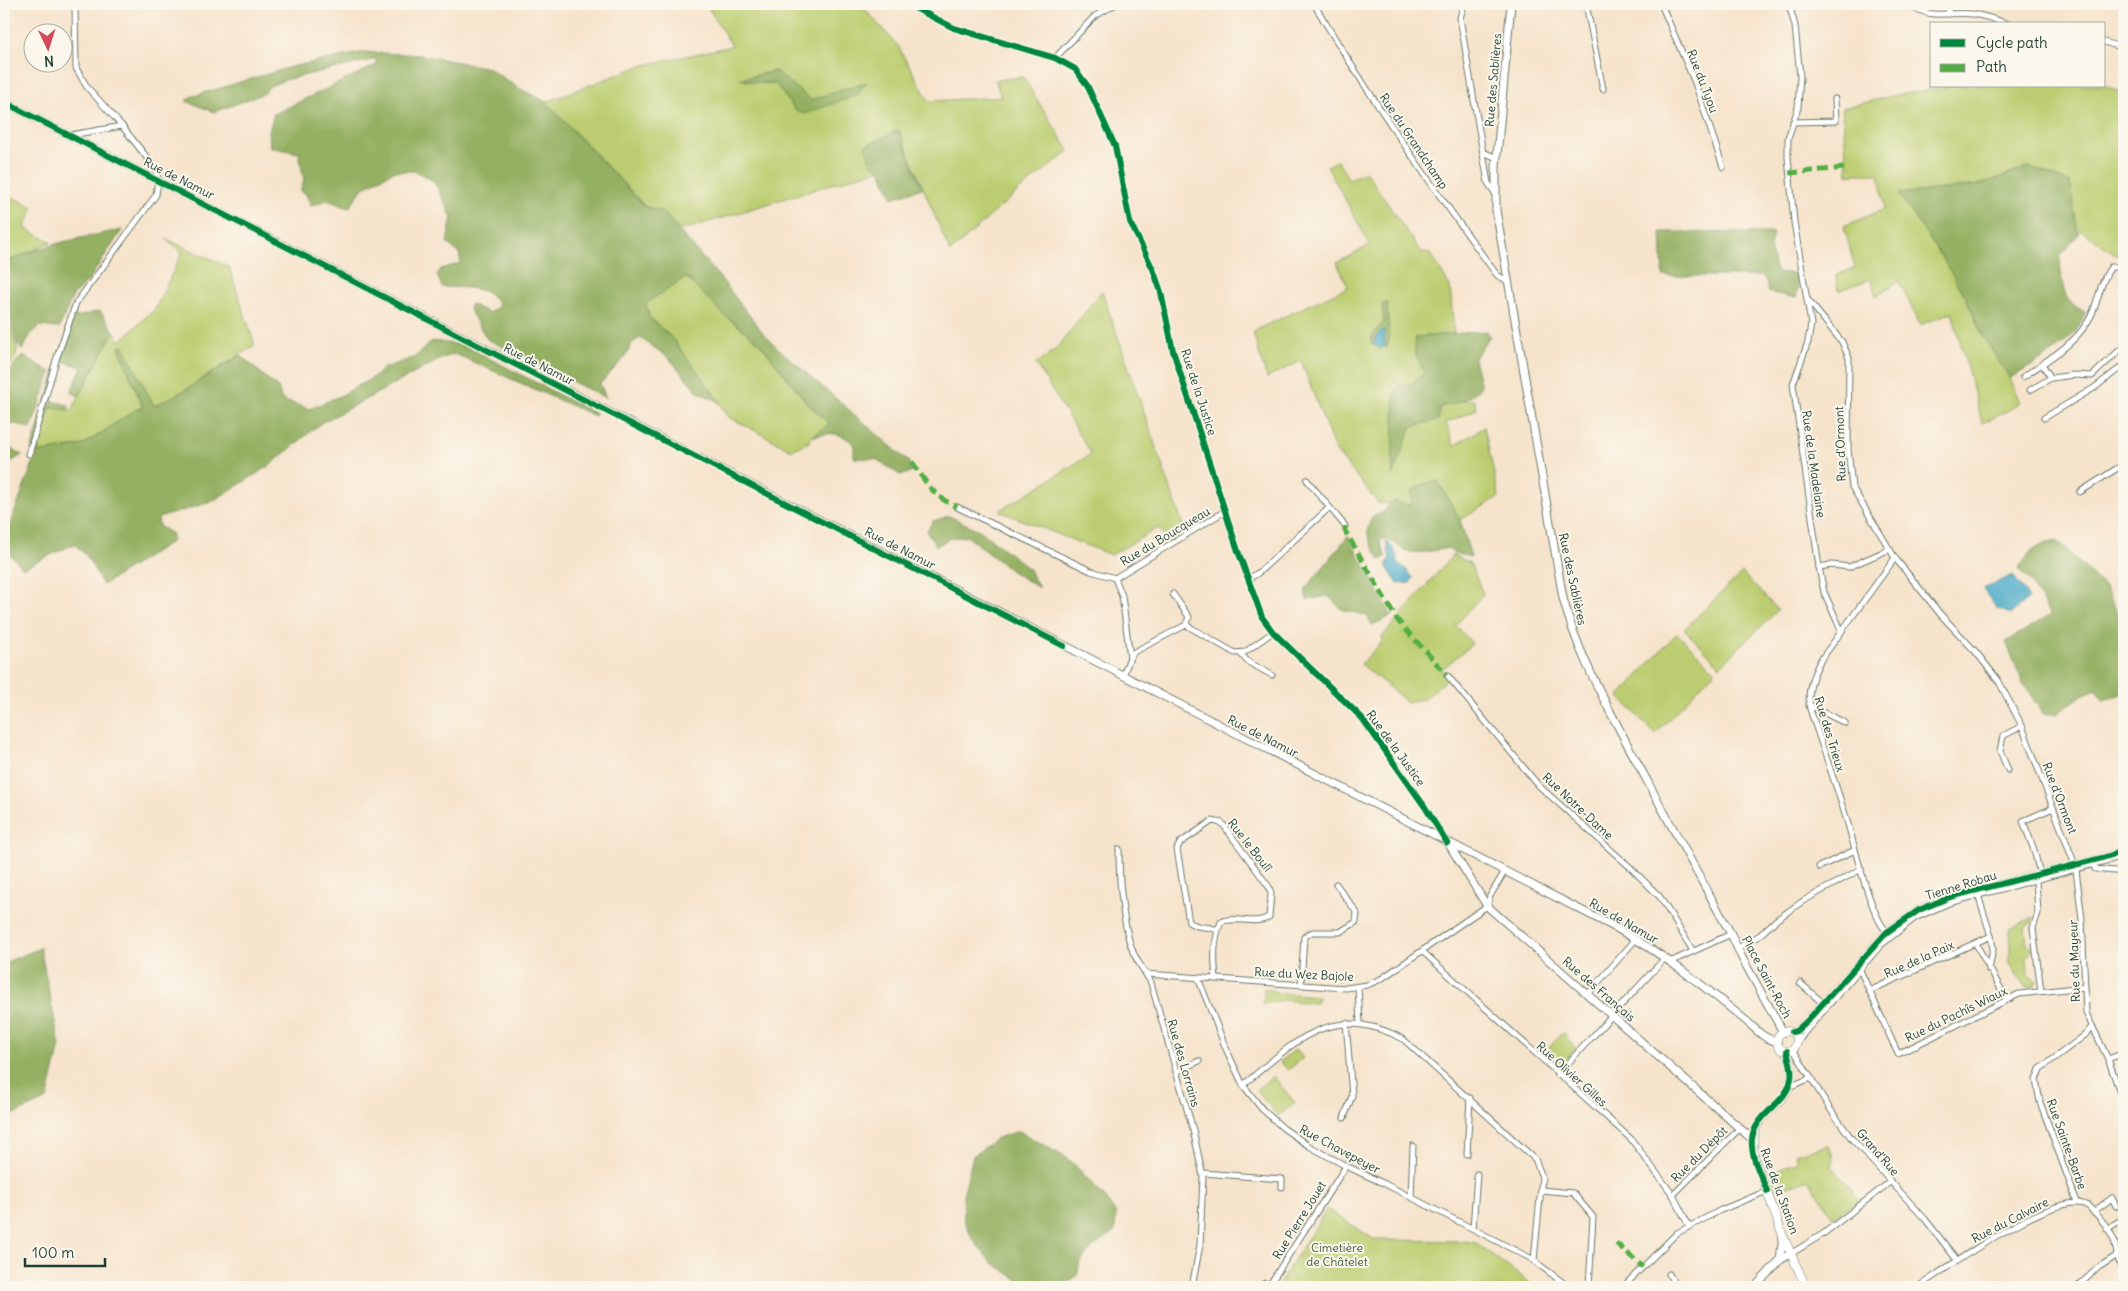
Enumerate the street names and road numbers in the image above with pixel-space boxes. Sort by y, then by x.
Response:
street label: Rue des Sablières [1481,32,1505,128]
street label: Rue du Tyou [1684,47,1722,115]
street label: Rue du Grandchamp [1376,90,1452,192]
street label: Rue de Namur [141,154,217,202]
street label: Rue de Namur [501,340,577,388]
street label: Rue de la Justice [1178,347,1220,437]
street label: Rue d'Ormont [1831,406,1849,482]
street label: Rue de la Madelaine [1799,409,1829,519]
street label: Rue du Boucqueau [1117,503,1213,569]
street label: Rue de Namur [862,524,938,572]
street label: Rue des Sablières [1556,531,1590,627]
street label: Rue des Trieux [1811,694,1849,774]
street label: Rue de la Justice [1363,707,1429,789]
street label: Rue de Namur [1225,712,1301,760]
street label: Rue d'Ormont [2039,760,2081,836]
street label: Rue Notre-Dame [1540,769,1616,843]
street label: Rue le Boulî [1225,816,1276,875]
street label: Tienne Robau [1924,867,1998,903]
street label: Rue de Namur [1587,895,1661,947]
street label: Rue du Mayeur [2065,919,2083,1002]
street label: Place Saint-Roch [1739,933,1795,1021]
street label: Rue de la Paix [1882,937,1956,981]
street label: Rue des Français [1560,953,1638,1025]
street label: Rue du Wez Bajole [1254,964,1354,984]
street label: Rue du Pachîs Wiaux [1902,983,2010,1045]
street label: Rue des Lorrains [1164,1018,1204,1108]
street label: Rue Olivier Gilles [1534,1038,1610,1110]
street label: Rue Sainte-Barbe [2044,1097,2090,1191]
street label: Rue Chavepeyer [1297,1121,1383,1177]
street label: Rue du Dépôt [1668,1123,1730,1185]
street label: Grand'Rue [1853,1125,1903,1179]
street label: Rue de la Station [1758,1146,1803,1236]
street label: Rue Pierre Jouet [1269,1178,1329,1262]
street label: Rue du Calvaire [1969,1194,2051,1246]

